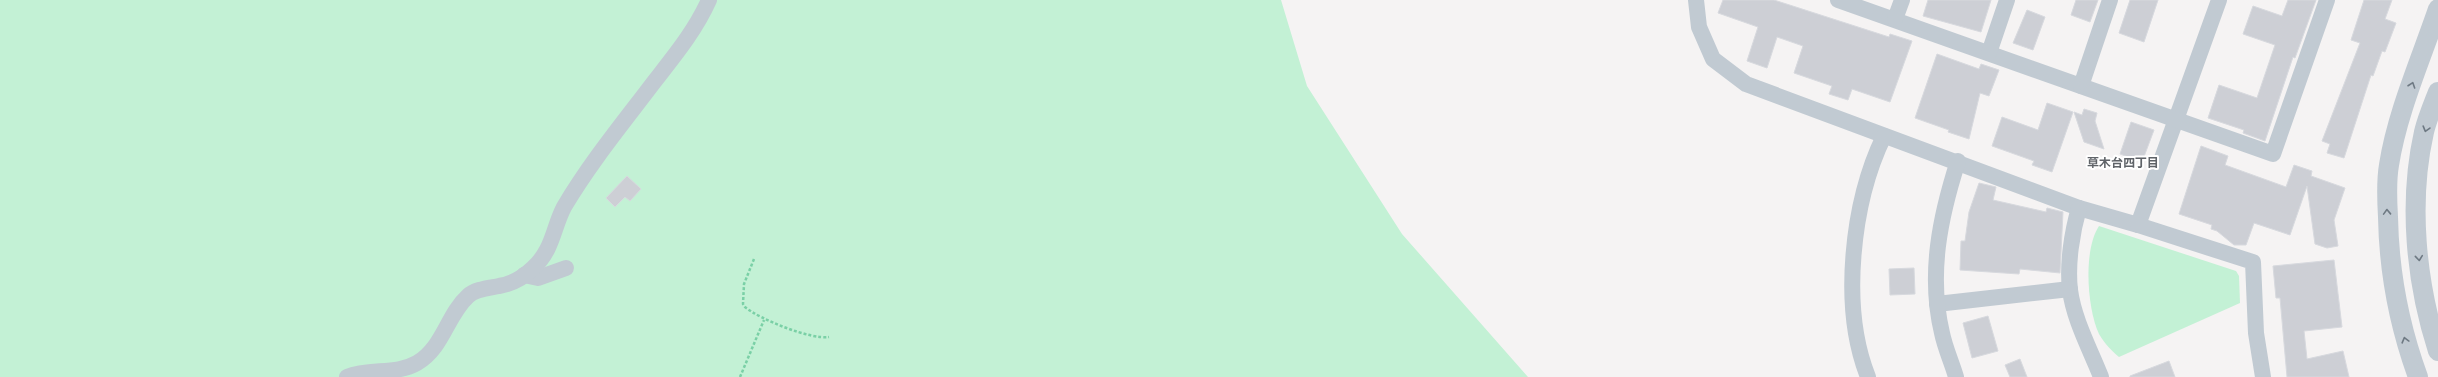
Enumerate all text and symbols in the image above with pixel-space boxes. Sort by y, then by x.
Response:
one-way arrow [2407,82,2416,89]
one-way arrow [2422,126,2431,133]
district label: 草木台四丁目 [2087,156,2159,170]
one-way arrow [2383,209,2392,215]
one-way arrow [2415,255,2424,261]
one-way arrow [2401,337,2410,344]

